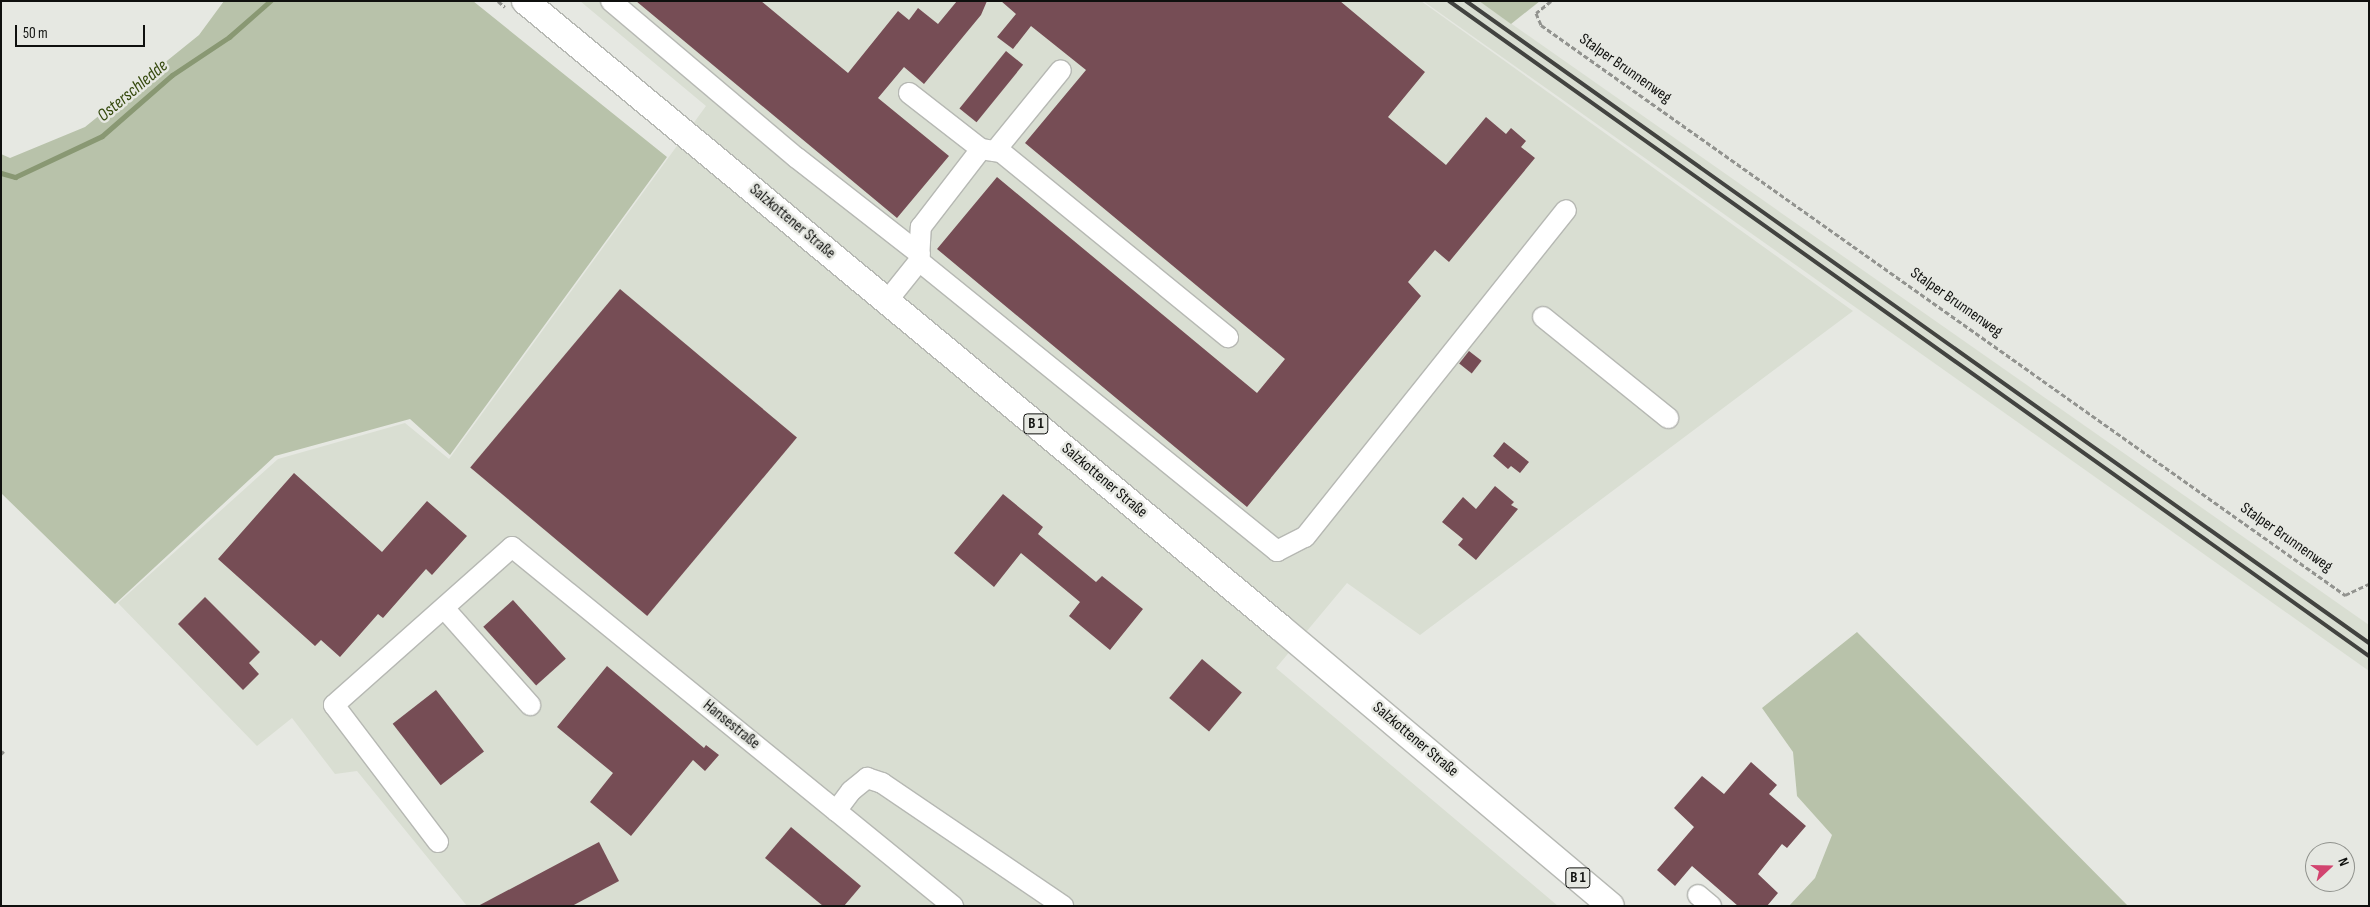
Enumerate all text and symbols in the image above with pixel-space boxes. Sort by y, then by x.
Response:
scale bar [18,15,148,47]
text: 50 m [23,24,48,43]
street label: Stalper Brunnenweg [1575,30,1675,108]
water label: Osterschledde [93,55,173,127]
street label: Salzkottener Straße [745,181,839,263]
street label: Stalper Brunnenweg [1906,264,2006,342]
road number: B 1 [1022,412,1050,436]
street label: Salzkottener Straße [1057,440,1151,522]
street label: Stalper Brunnenweg [2236,499,2336,577]
street label: Hansestraße [699,696,763,754]
street label: Salzkottener Straße [1368,699,1462,781]
north arrow [2305,842,2355,892]
text: N [2334,855,2353,868]
road number: B 1 [1564,866,1592,890]

